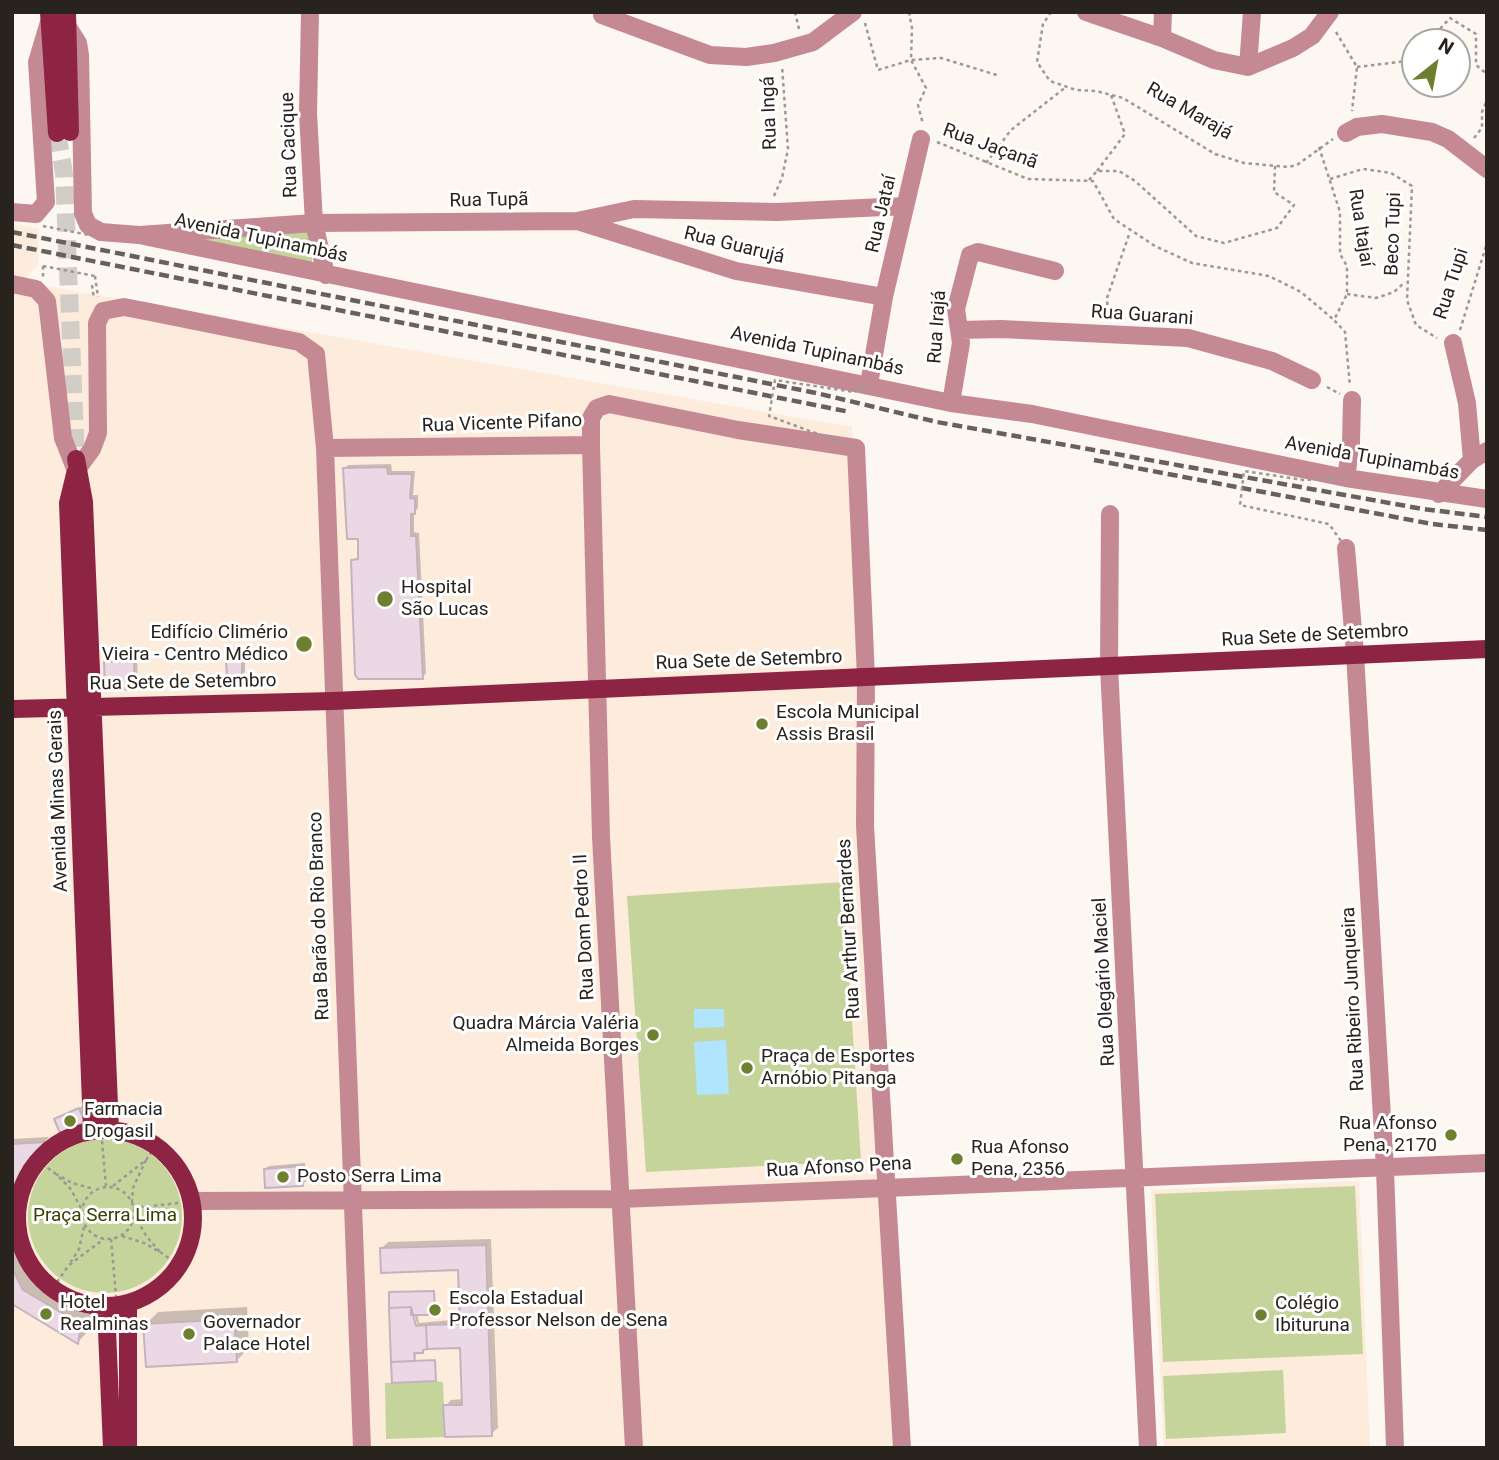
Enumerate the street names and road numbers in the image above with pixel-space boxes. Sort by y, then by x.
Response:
street label: Rua Ingá [757,76,783,150]
street label: Rua Marajá [1142,78,1236,146]
street label: Rua Cacique [277,92,303,198]
street label: Rua Jaçanã [940,119,1040,175]
street label: Rua Jataí [862,173,902,255]
street label: Rua Itajaí [1343,187,1377,269]
street label: Rua Tupã [449,189,529,213]
street label: Beco Tupi [1381,192,1407,276]
street label: Avenida Tupinambás [172,210,350,268]
street label: Rua Guarujá [681,223,787,269]
street label: Rua Tupi [1430,246,1474,322]
street label: Rua Irajá [924,289,952,365]
street label: Rua Guarani [1090,301,1194,331]
street label: Avenida Tupinambás [728,323,906,381]
street label: Rua Vicente Pifano [421,410,583,438]
street label: Avenida Tupinambás [1283,432,1461,486]
street label: Rua Sete de Setembro [1221,620,1409,652]
street label: Rua Sete de Setembro [655,646,843,676]
street label: Rua Sete de Setembro [89,670,277,696]
street label: Avenida Minas Gerais [44,709,74,893]
street label: Rua Barão do Rio Branco [305,811,335,1021]
street label: Rua Arthur Bernardes [834,838,866,1020]
street label: Rua Dom Pedro II [570,853,600,1001]
street label: Rua Olegário Maciel [1089,897,1121,1067]
street label: Rua Ribeiro Junqueira [1338,906,1370,1092]
street label: Rua Afonso Pena [766,1153,912,1183]

